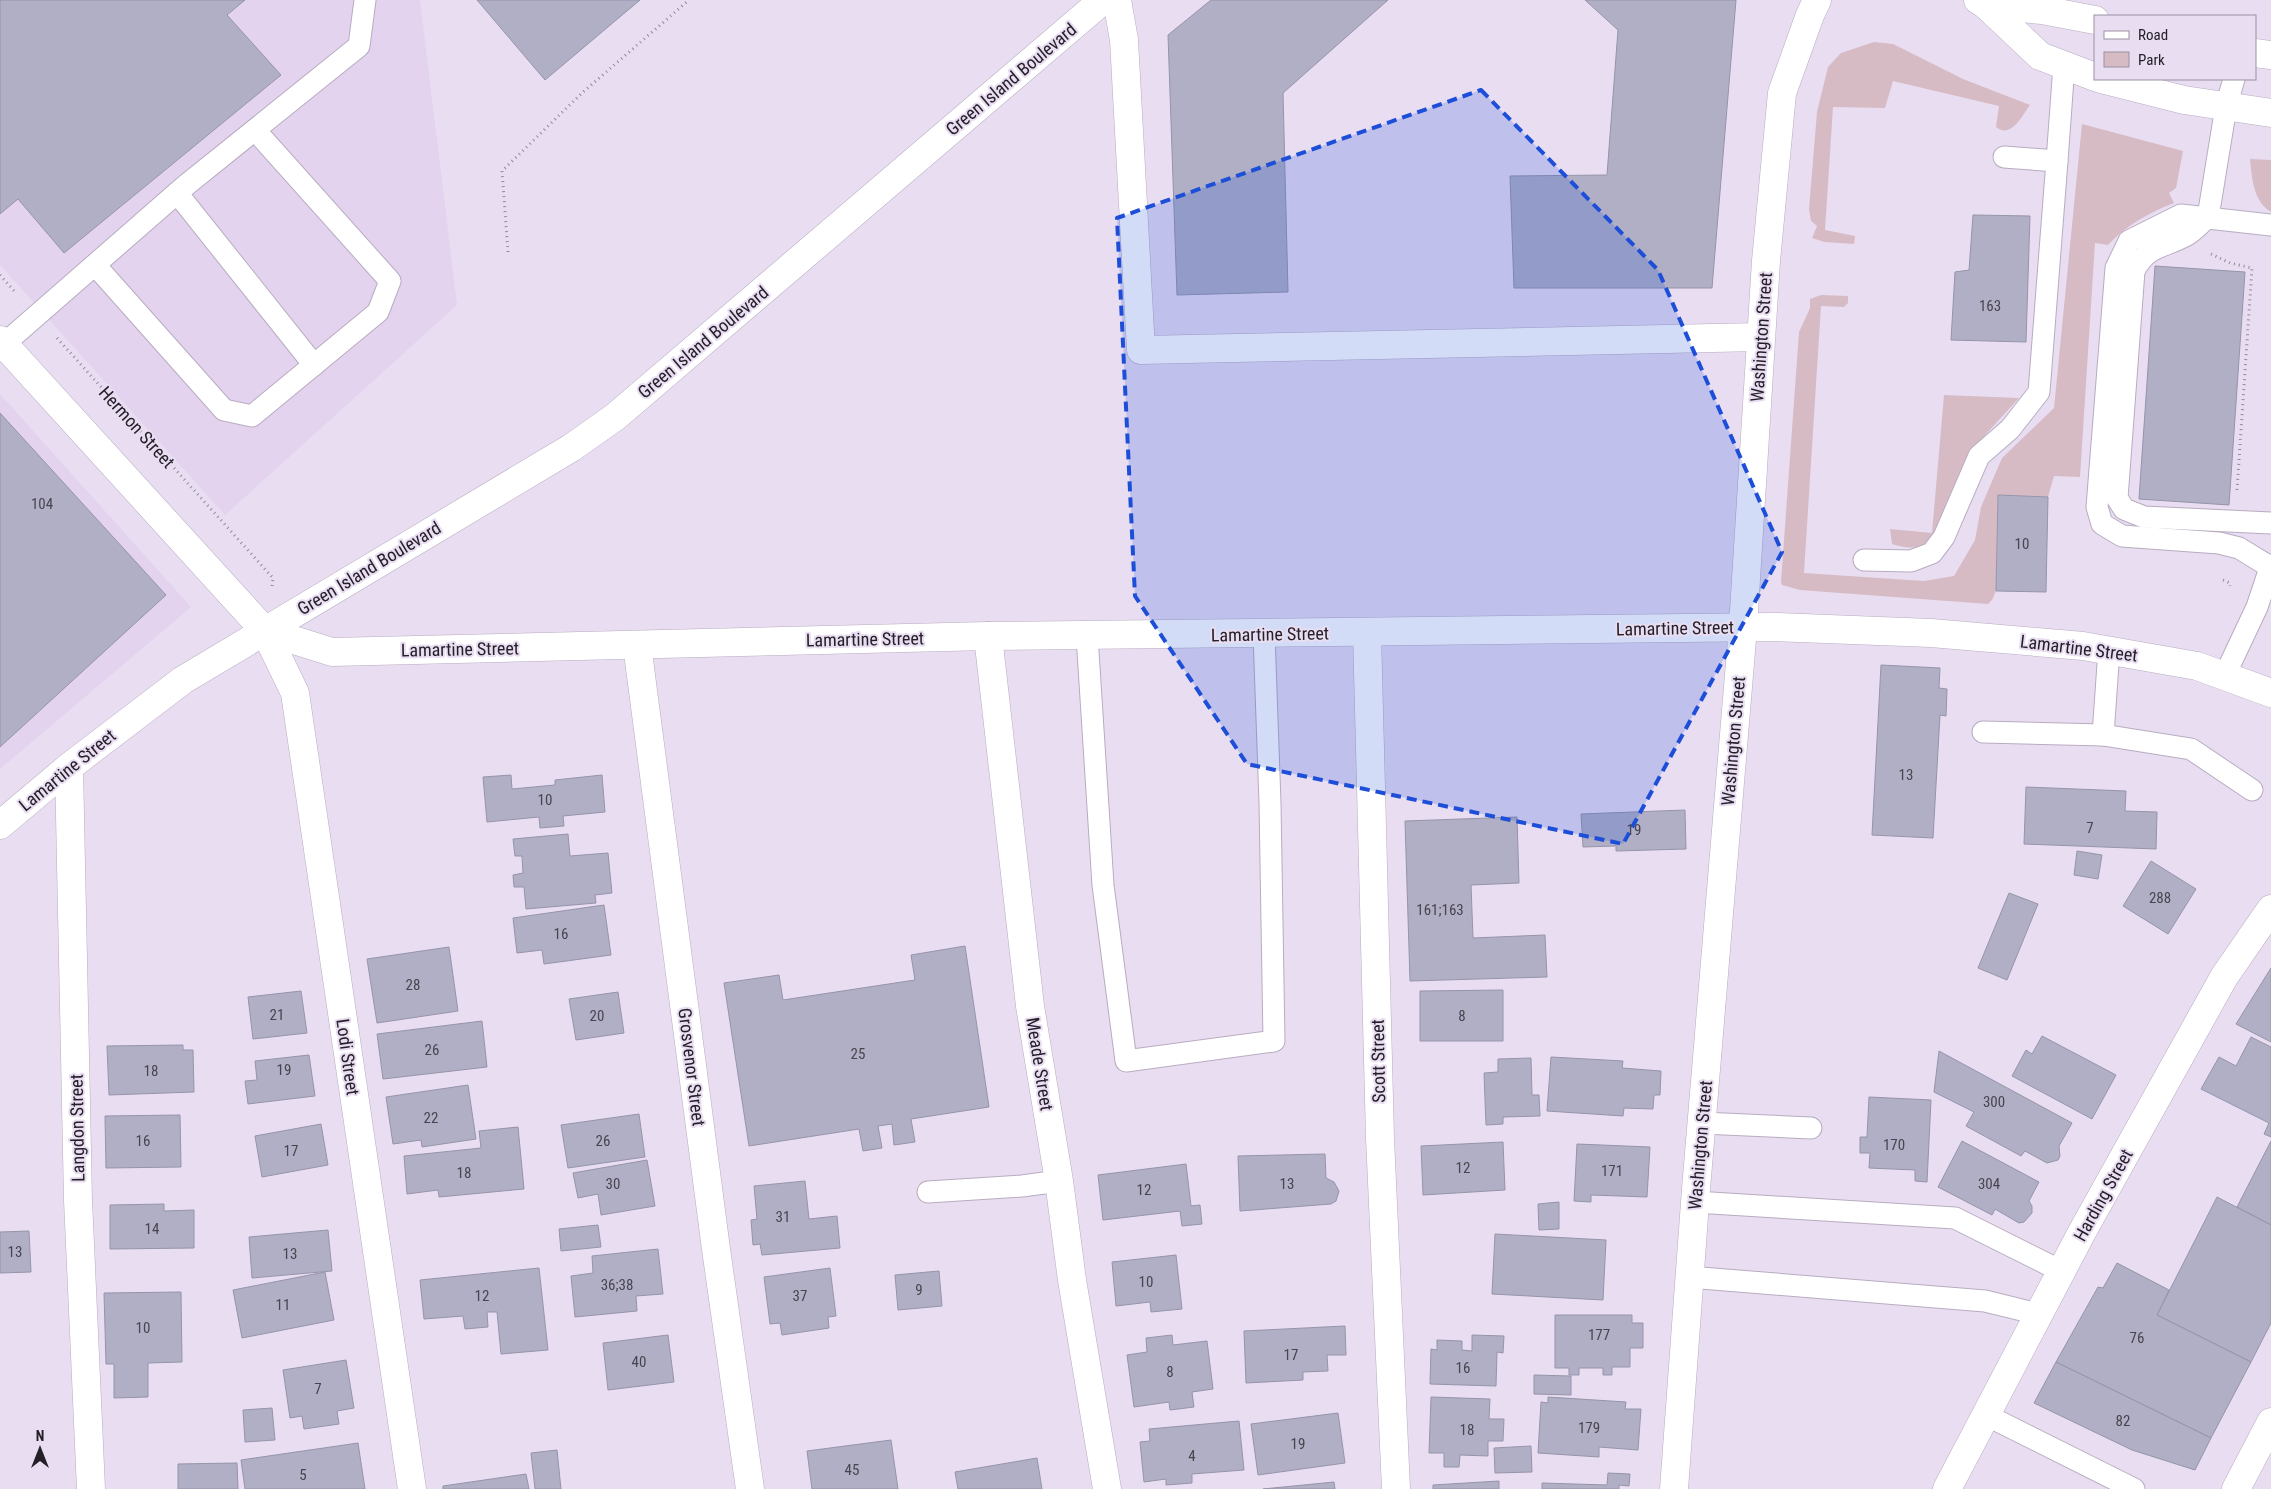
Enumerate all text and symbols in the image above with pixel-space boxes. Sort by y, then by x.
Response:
legend [2094,15,2256,80]
street label: Green Island Boulevard [942,18,1080,140]
text: Road [2138,26,2168,44]
text: Park [2138,51,2165,69]
street label: Washington Street [1746,271,1776,403]
street label: Green Island Boulevard [634,281,772,403]
house number: 163 [1979,297,2001,315]
street label: Hermon Street [95,382,179,472]
house number: 104 [31,495,53,513]
street label: Green Island Boulevard [294,517,444,619]
house number: 10 [2015,535,2029,553]
street label: Lamartine Street [1616,616,1734,640]
street label: Lamartine Street [1211,622,1329,646]
street label: Lamartine Street [806,627,924,651]
street label: Lamartine Street [2019,630,2139,666]
street label: Lamartine Street [401,637,519,661]
street label: Washington Street [1717,675,1749,807]
street label: Lamartine Street [14,725,120,815]
house number: 13 [1899,766,1913,784]
house number: 10 [538,791,552,809]
house number: 7 [2086,819,2094,837]
house number: 19 [1627,821,1641,839]
house number: 288 [2149,889,2171,907]
house number: 161;163 [1416,901,1464,919]
house number: 16 [554,925,568,943]
house number: 28 [406,976,420,994]
house number: 21 [270,1006,284,1024]
house number: 20 [590,1007,604,1025]
street label: Grosvenor Street [674,1007,710,1127]
house number: 8 [1458,1007,1466,1025]
street label: Meade Street [1022,1016,1058,1112]
street label: Lodi Street [332,1017,364,1097]
street label: Scott Street [1367,1019,1389,1103]
house number: 26 [425,1041,439,1059]
house number: 25 [851,1045,865,1063]
house number: 19 [277,1061,291,1079]
house number: 18 [144,1062,158,1080]
street label: Langdon Street [66,1074,88,1182]
street label: Washington Street [1684,1079,1716,1211]
house number: 300 [1983,1093,2005,1111]
house number: 22 [424,1109,438,1127]
house number: 16 [136,1132,150,1150]
house number: 26 [596,1132,610,1150]
house number: 170 [1883,1136,1905,1154]
house number: 17 [284,1142,298,1160]
street label: Harding Street [2069,1145,2137,1245]
house number: 12 [1456,1159,1470,1177]
house number: 171 [1601,1162,1623,1180]
house number: 18 [457,1164,471,1182]
house number: 30 [606,1175,620,1193]
house number: 13 [1280,1175,1294,1193]
house number: 304 [1978,1175,2000,1193]
house number: 12 [1137,1181,1151,1199]
house number: 31 [776,1208,790,1226]
house number: 14 [145,1220,159,1238]
house number: 13 [8,1243,22,1261]
house number: 13 [283,1245,297,1263]
house number: 10 [1139,1273,1153,1291]
house number: 36;38 [601,1276,633,1294]
house number: 9 [915,1281,923,1299]
house number: 12 [475,1287,489,1305]
house number: 37 [793,1287,807,1305]
house number: 11 [276,1296,290,1314]
house number: 10 [136,1319,150,1337]
house number: 177 [1588,1326,1610,1344]
house number: 76 [2130,1329,2144,1347]
house number: 17 [1284,1346,1298,1364]
house number: 40 [632,1353,646,1371]
house number: 16 [1456,1359,1470,1377]
house number: 8 [1166,1363,1174,1381]
house number: 7 [314,1380,322,1398]
house number: 82 [2116,1412,2130,1430]
house number: 179 [1578,1419,1600,1437]
house number: 18 [1460,1421,1474,1439]
north arrow [15,1424,65,1474]
text: N [36,1428,44,1444]
house number: 19 [1291,1435,1305,1453]
house number: 4 [1188,1447,1196,1465]
house number: 45 [845,1461,859,1479]
house number: 5 [299,1466,307,1484]

